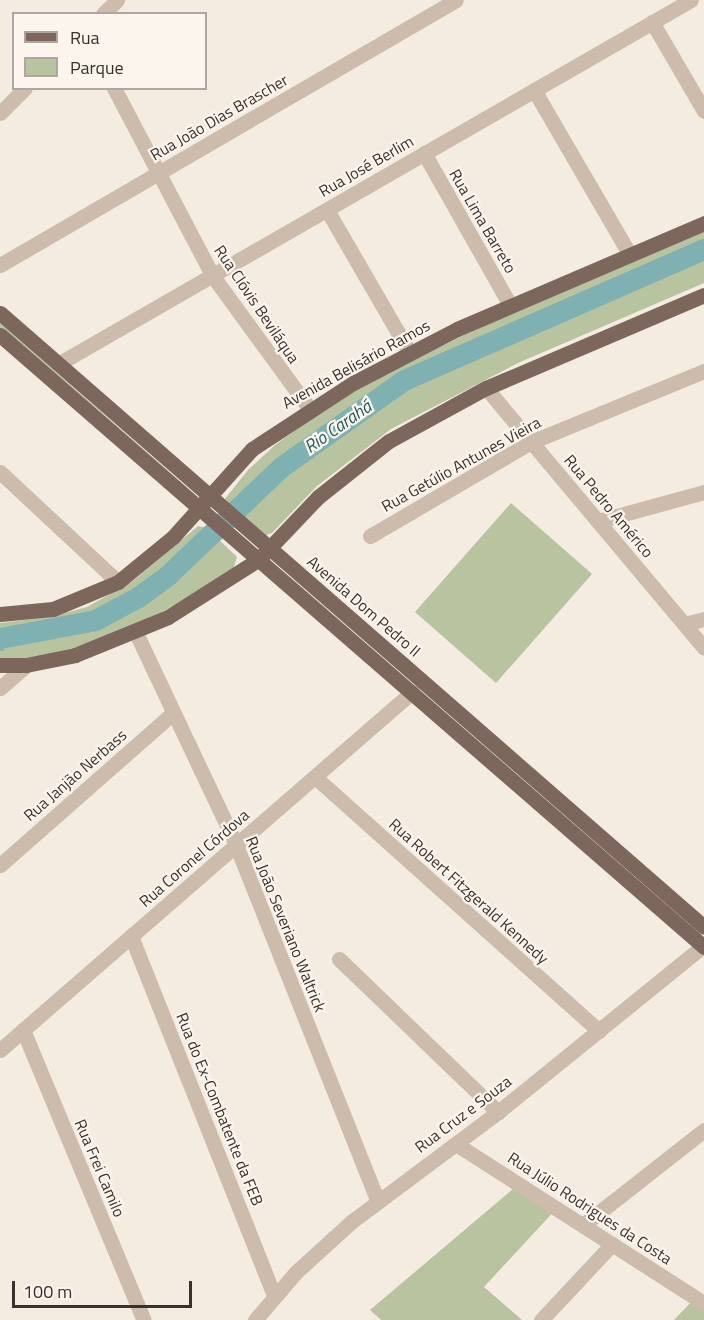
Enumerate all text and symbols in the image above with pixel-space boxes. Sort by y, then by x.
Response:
legend [12,12,207,90]
text: Rua [70,24,100,51]
text: Parque [70,54,124,81]
street label: Rua João Dias Brascher [147,70,291,164]
street label: Rua José Berlim [315,131,417,201]
street label: Rua Lima Barreto [445,166,521,276]
street label: Rua Clóvis Beviláqua [210,241,304,367]
street label: Avenida Belisário Ramos [279,315,433,413]
water label: Rio Carahá [300,396,376,458]
street label: Rua Getúlio Antunes Vieira [378,412,544,516]
street label: Rua Pedro Américo [560,451,658,561]
street label: Avenida Dom Pedro II [303,552,425,660]
street label: Rua Janjão Nerbass [20,725,130,825]
street label: Rua Coronel Córdova [135,805,253,911]
street label: Rua Robert Fitzgerald Kennedy [385,814,553,968]
street label: Rua João Severiano Waltrick [242,833,330,1015]
street label: Rua do Ex-Combatente da FEB [172,1010,268,1208]
street label: Rua Cruz e Souza [411,1071,515,1157]
street label: Rua Frei Camilo [71,1116,129,1220]
street label: Rua Júlio Rodrigues da Costa [504,1148,676,1268]
scale bar [15,1269,195,1307]
text: 100 m [23,1278,72,1305]

